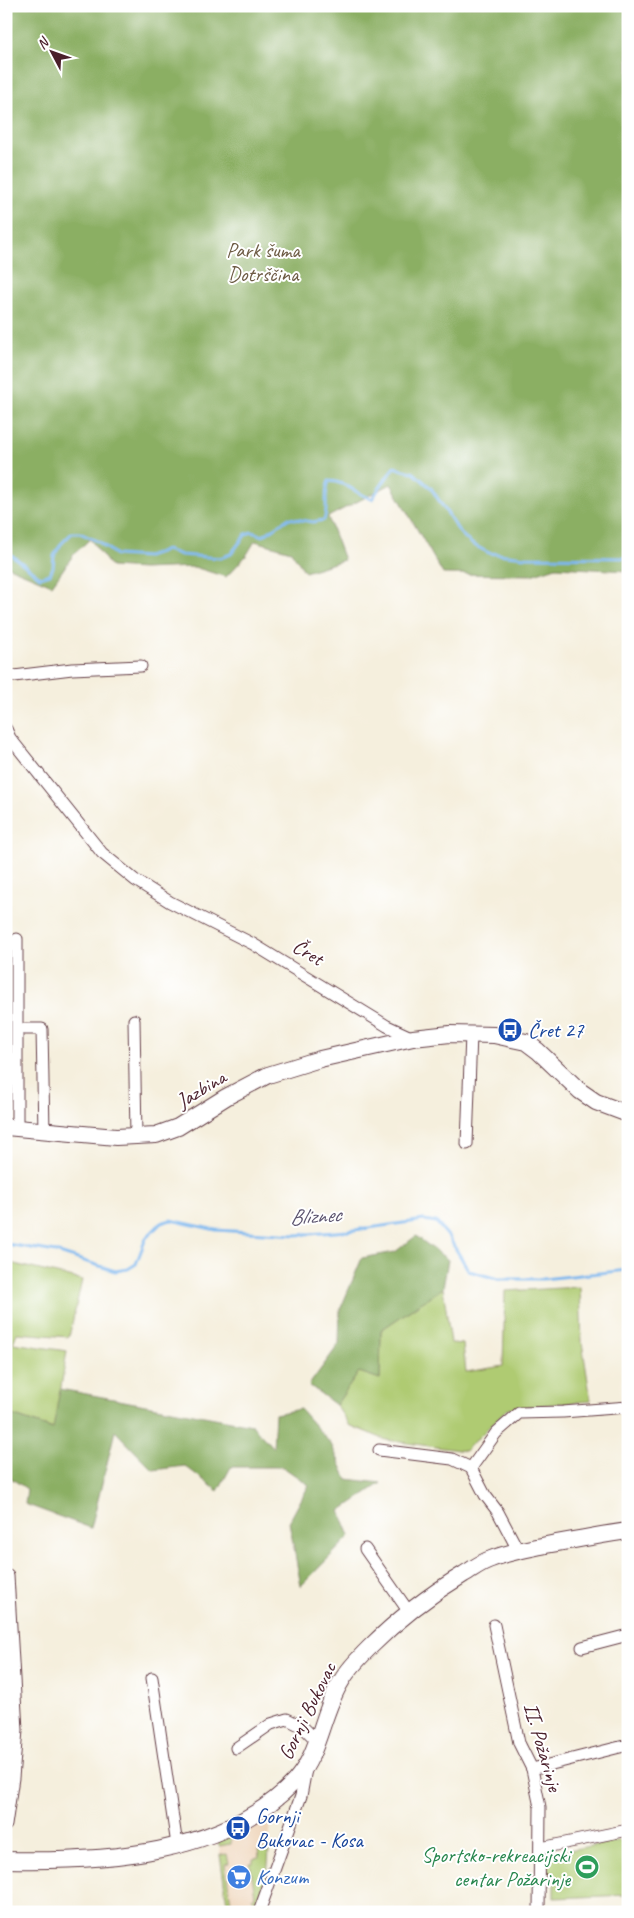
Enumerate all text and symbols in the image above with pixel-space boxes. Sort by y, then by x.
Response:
north arrow [28,28,78,78]
text: N [33,33,53,53]
park label: Park šuma Dotrščina [226,237,301,287]
street label: Čret [288,933,330,972]
bus stop icon: Čret 27 [497,1017,523,1043]
place label: Čret 27 [528,1017,585,1043]
street label: Jazbina [171,1063,233,1114]
water label: Bliznec [289,1200,345,1232]
street label: Gornji Bukovac [272,1657,342,1764]
street label: II. Požarinje [518,1700,568,1795]
place label: Gornji Bukovac - Kosa [256,1803,364,1853]
bus stop icon: Gornji Bukovac - Kosa [225,1815,251,1841]
place label: Sportsko-rekreacijski centar Požarinje [421,1842,573,1892]
sports icon: Sportsko-rekreacijski centar Požarinje [574,1854,600,1880]
supermarket icon: Konzum [226,1864,252,1890]
place label: Konzum [256,1864,310,1890]

